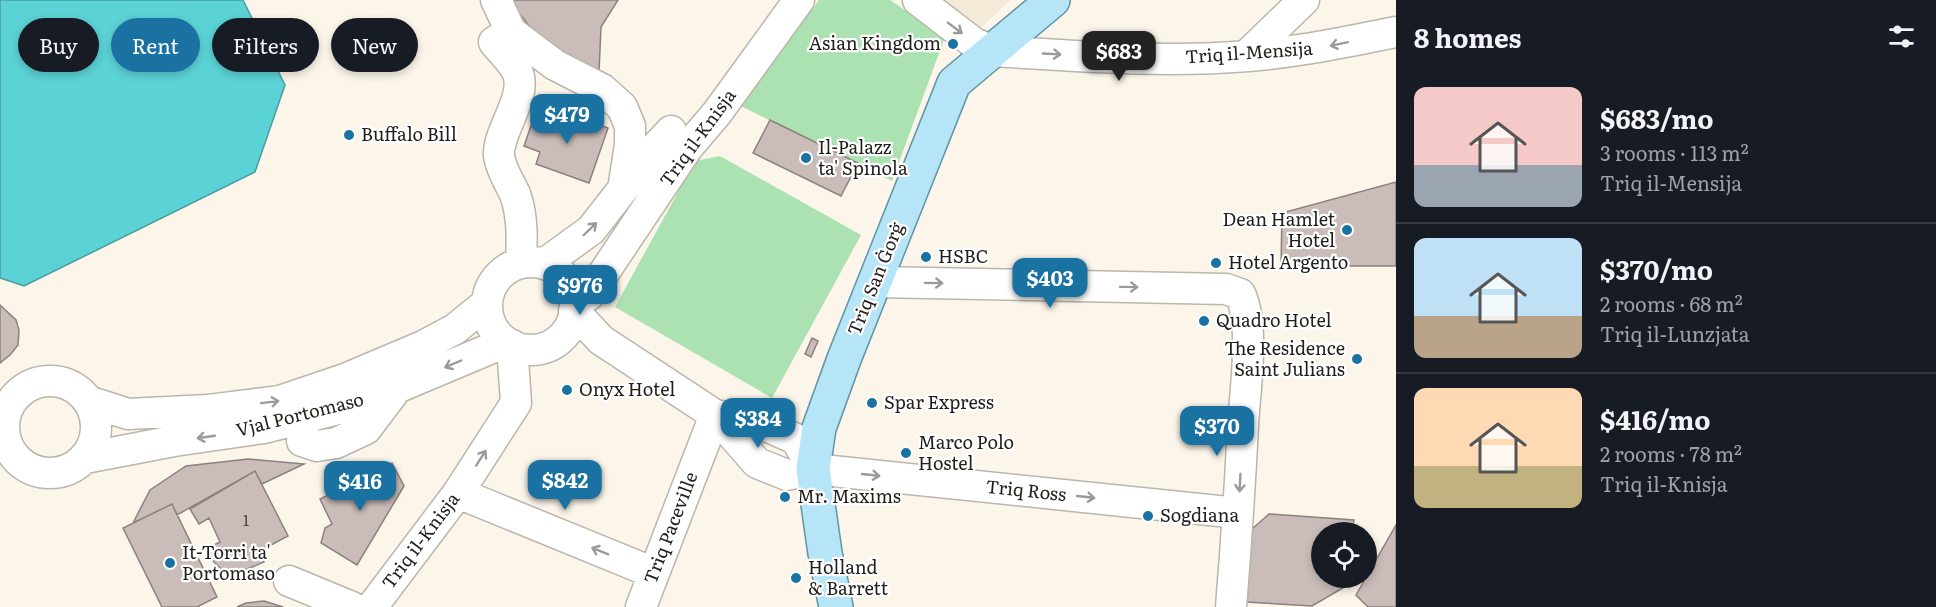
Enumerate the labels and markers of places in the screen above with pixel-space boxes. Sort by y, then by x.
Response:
place label: Asian Kingdom [809,29,941,56]
pin: $683 [1083,31,1155,82]
marker: Asian Kingdom [946,37,960,51]
pin: $479 [531,94,603,145]
place label: Buffalo Bill [361,120,457,147]
marker: Buffalo Bill [342,128,356,142]
place label: Il-Palazz ta' Spinola [818,133,908,181]
marker: Il-Palazz ta' Spinola [799,151,813,165]
place label: Dean Hamlet Hotel [1223,205,1336,253]
marker: Dean Hamlet Hotel [1340,223,1354,237]
place label: HSBC [938,242,988,269]
place label: Hotel Argento [1228,248,1348,275]
marker: HSBC [919,250,933,264]
marker: Hotel Argento [1209,256,1223,270]
pin: $403 [1014,258,1086,309]
pin: $976 [544,265,616,316]
place label: Quadro Hotel [1216,306,1332,333]
marker: Quadro Hotel [1197,314,1211,328]
place label: The Residence Saint Julians [1224,334,1345,382]
marker: The Residence Saint Julians [1350,352,1364,366]
place label: Onyx Hotel [579,375,675,402]
marker: Onyx Hotel [560,383,574,397]
place label: Spar Express [884,388,994,415]
marker: Spar Express [865,396,879,410]
pin: $384 [722,398,794,449]
pin: $370 [1181,406,1253,457]
place label: Marco Polo Hostel [918,428,1014,476]
marker: Marco Polo Hostel [899,446,913,460]
pin: $842 [529,460,601,511]
pin: $416 [324,461,396,512]
place label: Mr. Maxims [797,482,901,509]
marker: Mr. Maxims [778,490,792,504]
place label: Sogdiana [1160,501,1239,528]
marker: Sogdiana [1141,509,1155,523]
place label: It-Torri ta' Portomaso [182,538,275,586]
place label: Holland & Barrett [808,553,889,601]
marker: It-Torri ta' Portomaso [163,556,177,570]
marker: Holland & Barrett [789,571,803,585]

